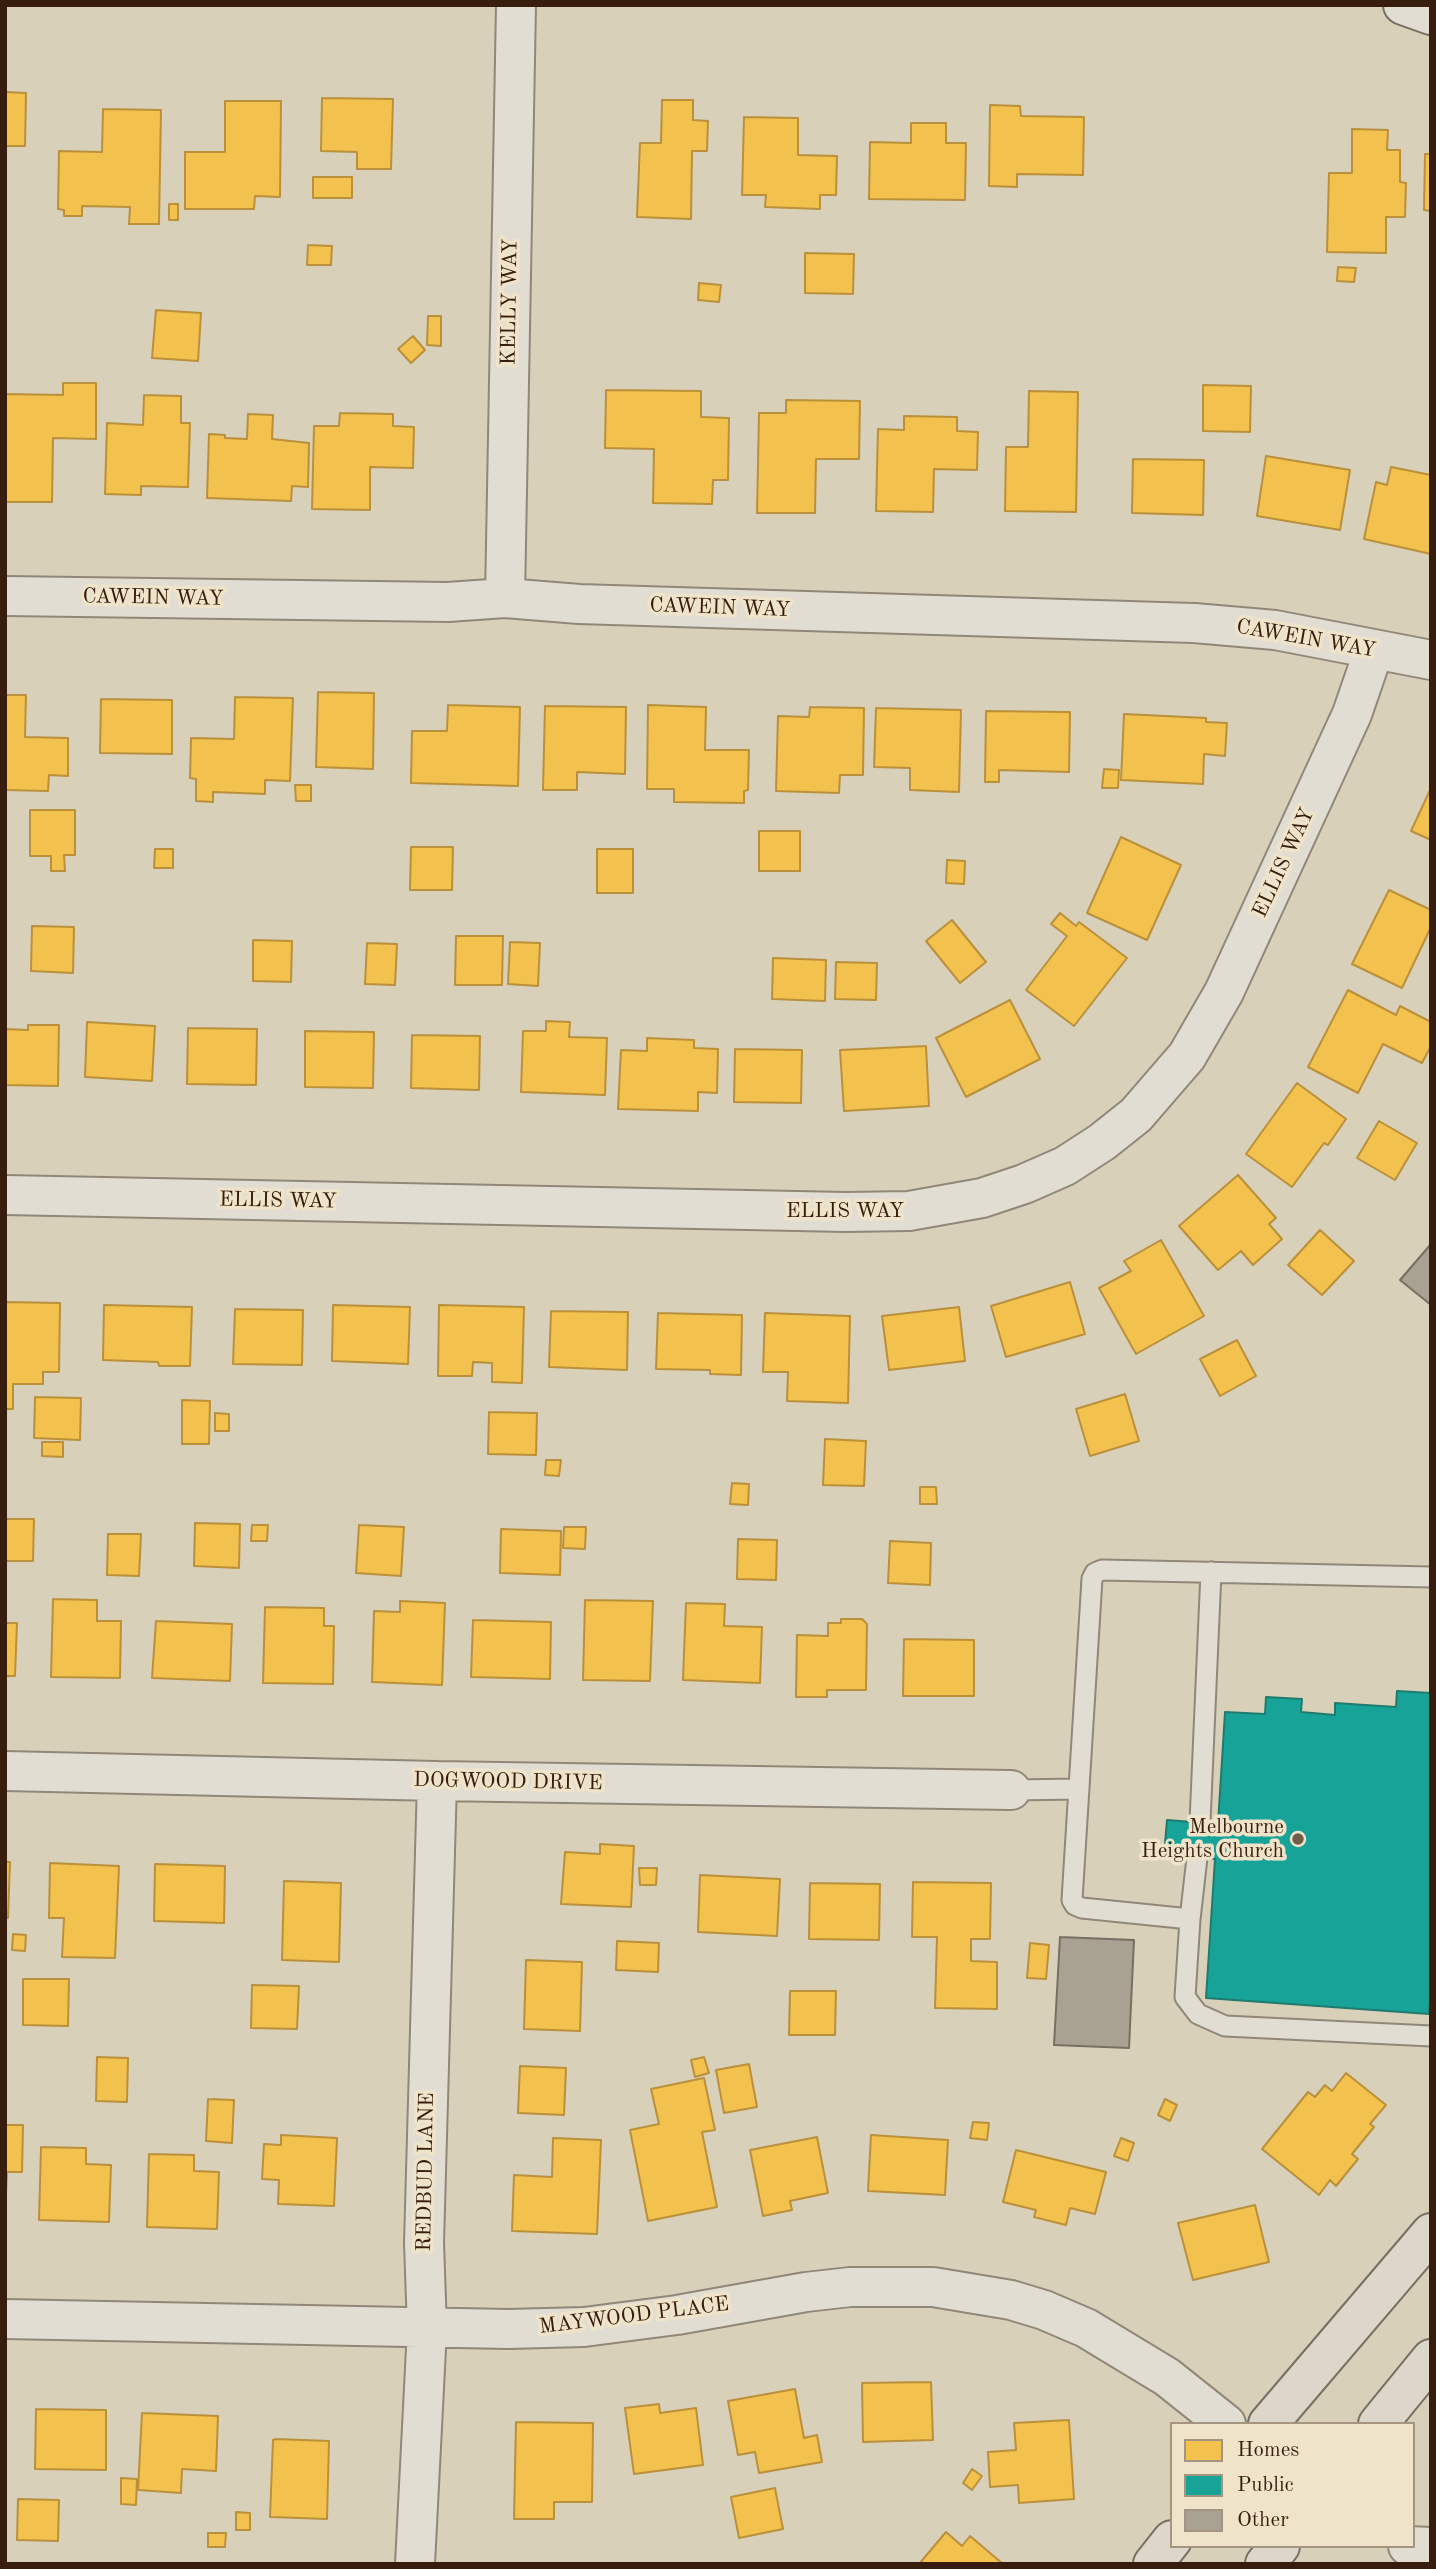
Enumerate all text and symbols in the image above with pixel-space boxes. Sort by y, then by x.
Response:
street label: KELLY WAY [496,238,524,366]
street label: CAWEIN WAY [82,584,224,612]
street label: CAWEIN WAY [649,593,791,623]
street label: CAWEIN WAY [1234,614,1378,664]
street label: ELLIS WAY [1248,804,1320,922]
street label: ELLIS WAY [219,1187,337,1215]
street label: ELLIS WAY [786,1198,904,1224]
street label: DOGWOOD DRIVE [413,1768,603,1796]
place label: Melbourne Heights Church [1141,1814,1284,1864]
marker: Melbourne Heights Church [1290,1831,1306,1847]
street label: REDBUD LANE [412,2092,440,2252]
street label: MAYWOOD PLACE [538,2292,730,2340]
legend [1170,2422,1415,2548]
text: Homes [1237,2440,1299,2461]
text: Public [1237,2475,1294,2496]
text: Other [1237,2510,1289,2531]

